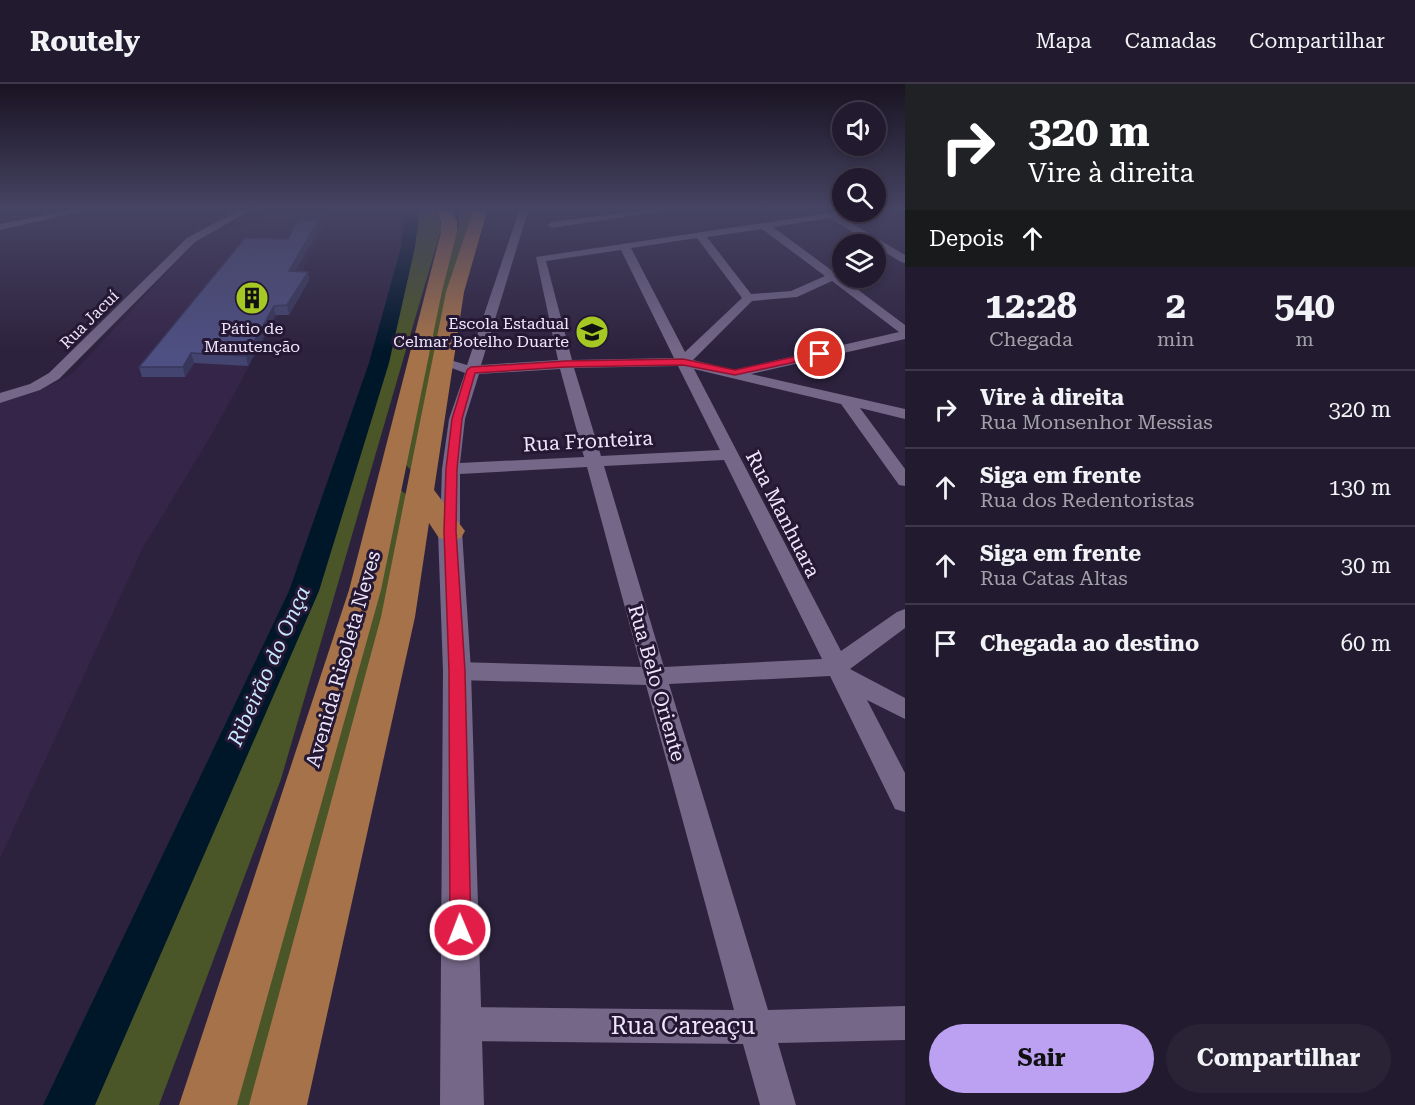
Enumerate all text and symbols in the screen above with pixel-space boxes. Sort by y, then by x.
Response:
text: Routely [30,25,140,58]
text: Mapa [1036,29,1092,53]
text: Camadas [1125,29,1216,53]
text: Compartilhar [1249,29,1385,53]
map controls [832,102,886,288]
button: sound [832,102,886,156]
text: 320 m [1028,107,1150,156]
icon: right [929,108,1007,186]
text: Vire à direita [1028,157,1194,189]
button: search [832,168,886,222]
icon: ahead [1016,222,1049,255]
text: Depois [929,226,1004,251]
button: layers [832,234,886,288]
building icon: Pátio de Manutenção [234,280,270,316]
text: 12:28 [985,285,1077,327]
text: 2 [1166,285,1186,327]
text: 540 [1275,285,1335,327]
street label: Rua Jacuí [56,286,122,352]
place label: Escola Estadual Celmar Botelho Duarte [393,314,569,351]
school or university icon: Escola Estadual Celmar Botelho Duarte [574,314,610,350]
place label: Pátio de Manutenção [204,319,300,356]
text: Chegada [989,327,1073,351]
text: min [1157,327,1194,351]
text: m [1296,327,1314,351]
pin [794,328,845,379]
icon: arrive [803,337,836,370]
text: Vire à direita [980,385,1124,410]
icon: right [929,393,962,426]
text: 320 m [1328,397,1391,422]
text: Rua Monsenhor Messias [980,410,1213,434]
street label: Rua Fronteira [522,426,654,456]
street label: Rua Manhuara [741,447,825,582]
text: Siga em frente [980,463,1141,488]
icon: ahead [929,471,962,504]
text: 130 m [1328,475,1391,500]
text: Rua dos Redentoristas [980,488,1194,512]
text: Siga em frente [980,541,1141,566]
street label: Avenida Risoleta Neves [301,548,385,770]
icon: ahead [929,549,962,582]
text: 30 m [1341,553,1391,578]
text: Rua Catas Altas [980,566,1128,590]
water label: Ribeirão do Onça [223,582,315,751]
street label: Rua Belo Oriente [623,602,691,764]
icon: arrive [929,627,962,660]
text: Chegada ao destino [980,631,1199,656]
text: 60 m [1341,631,1391,656]
position arrow [428,898,492,962]
street label: Rua Careaçu [611,1012,755,1040]
button: Sair [929,1024,1154,1093]
button: Compartilhar [1166,1024,1391,1093]

